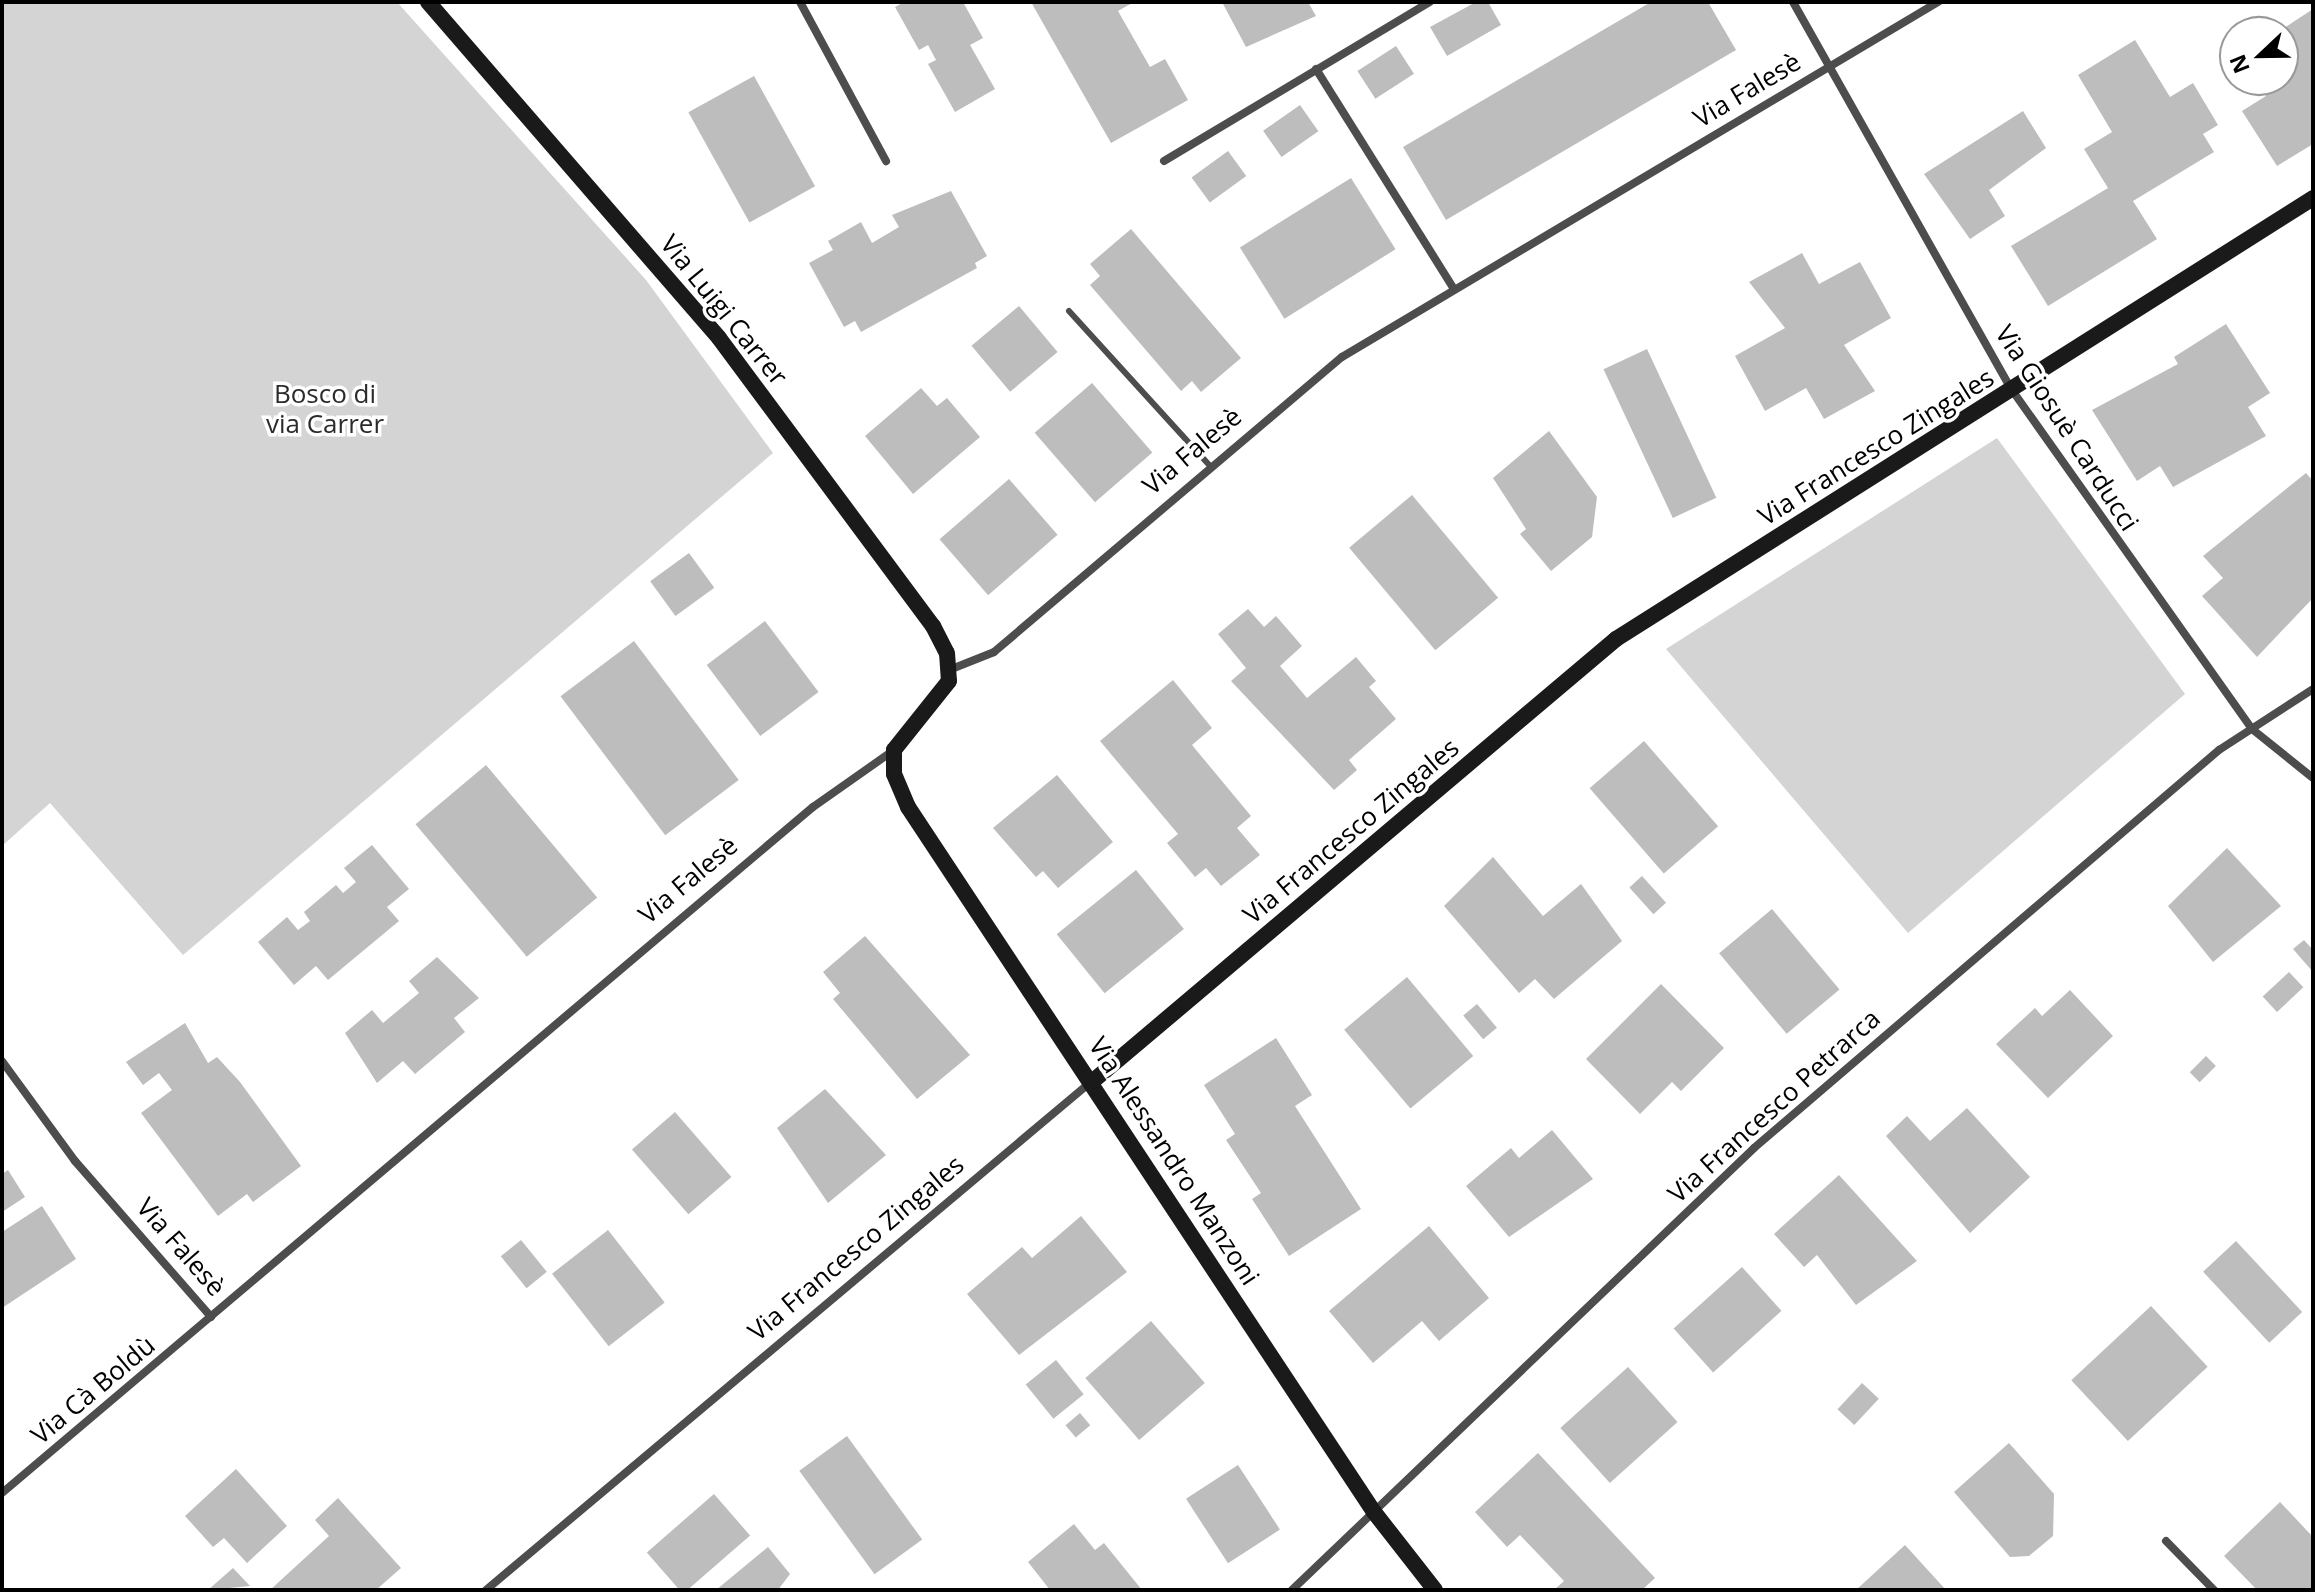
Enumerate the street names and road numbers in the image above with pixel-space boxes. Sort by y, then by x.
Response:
street label: Via Falesè [1688,46,1806,134]
street label: Via Luigi Carrer [654,229,794,391]
street label: Via Giosuè Carducci [1989,319,2145,537]
street label: Via Francesco Zingales [1753,362,1999,532]
street label: Via Falesè [1136,401,1248,501]
street label: Via Francesco Zingales [1237,732,1465,930]
street label: Via Falesè [632,830,744,930]
street label: Via Francesco Petrarca [1662,1003,1886,1209]
street label: Via Alessandro Manzoni [1082,1031,1266,1291]
street label: Via Francesco Zingales [742,1149,970,1347]
street label: Via Falesè [130,1192,232,1302]
street label: Via Cà Boldù [25,1329,161,1451]

